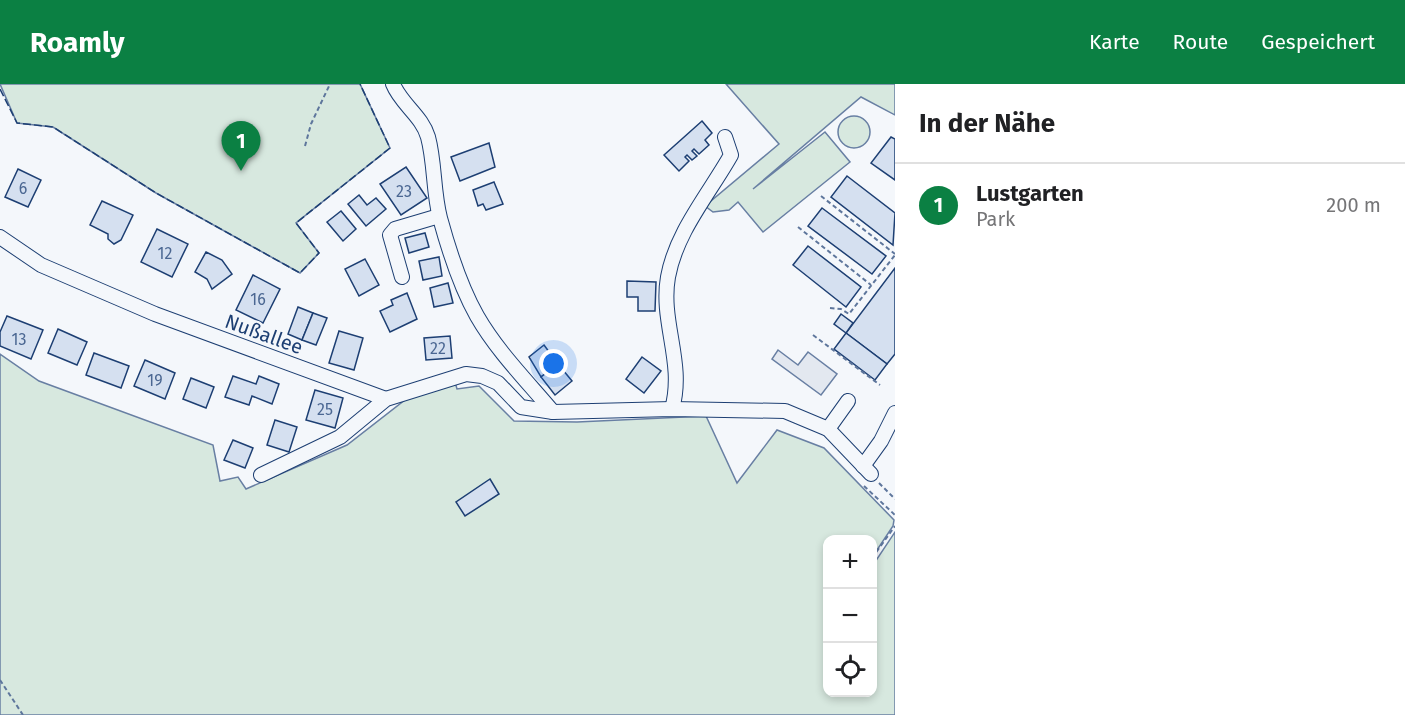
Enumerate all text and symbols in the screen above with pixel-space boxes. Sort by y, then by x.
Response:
text: Roamly [30,26,124,59]
text: Karte [1089,29,1140,55]
text: Route [1173,29,1228,55]
text: Gespeichert [1261,29,1375,55]
text: In der Nähe [919,108,1055,139]
pin: 1 [222,122,260,171]
house number: 6 [19,179,27,198]
text: Lustgarten [976,180,1084,207]
house number: 23 [396,182,412,201]
text: 1 [934,193,943,217]
text: 200 m [1326,193,1381,217]
text: Park [976,207,1015,231]
house number: 12 [158,244,172,263]
house number: 16 [250,290,266,309]
street label: Nußallee [222,309,306,359]
house number: 13 [12,330,26,349]
house number: 22 [430,339,446,358]
your location [539,349,568,378]
house number: 19 [147,371,163,390]
house number: 25 [317,400,333,419]
map controls [823,535,877,697]
button: + [823,535,877,589]
button: − [823,589,877,643]
button: locate [823,643,877,697]

